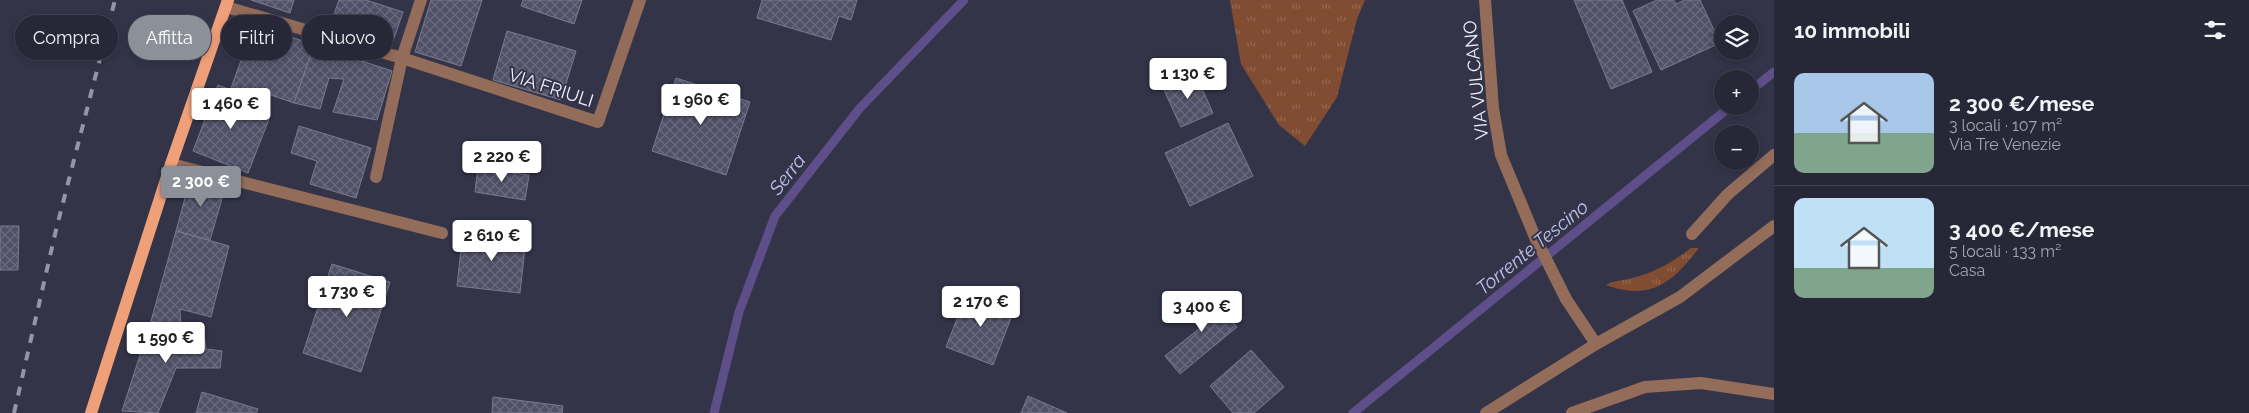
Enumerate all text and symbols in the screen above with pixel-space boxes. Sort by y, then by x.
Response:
chip: Compra [15,15,118,60]
chip: Affitta [128,15,211,60]
chip: Filtri [221,15,292,60]
chip: Nuovo [302,15,393,60]
map controls [1714,15,1759,170]
button: layers [1714,15,1759,60]
icon: filters [2201,16,2229,44]
text: 10 immobili [1794,18,1910,43]
street label: VIA VULCANO [1459,19,1492,141]
pin: 1 130 € [1142,58,1234,100]
street label: VIA FRIULI [506,64,596,111]
text: 1 130 € [1160,64,1216,83]
button: + [1714,70,1759,115]
pin: 1 960 € [655,84,747,126]
pin: 1 460 € [185,88,277,130]
text: 1 960 € [672,90,730,109]
text: 2 300 €/mese [1949,91,2094,116]
icon: home [1834,93,1894,153]
text: 1 460 € [202,94,260,113]
text: 3 locali · 107 m² [1949,116,2062,135]
button: − [1714,125,1759,170]
text: Via Tre Venezie [1949,135,2061,154]
pin: 2 220 € [456,140,548,183]
text: 2 220 € [473,147,531,166]
water label: Serra [764,149,810,199]
pin: 2 300 € [155,166,247,208]
text: 2 300 € [172,172,230,191]
water label: Torrente Tescino [1472,195,1592,299]
text: 3 400 €/mese [1949,217,2094,242]
icon: home [1834,218,1894,278]
pin: 2 610 € [446,220,538,262]
text: 2 610 € [464,226,520,245]
text: 5 locali · 133 m² [1949,242,2061,261]
text: Casa [1949,261,1985,280]
pin: 1 730 € [301,276,393,318]
text: 1 730 € [319,282,375,301]
pin: 2 170 € [935,286,1027,328]
pin: 3 400 € [1156,290,1248,333]
text: 2 170 € [953,292,1009,311]
text: 3 400 € [1173,297,1231,316]
pin: 1 590 € [120,322,212,364]
text: 1 590 € [138,328,194,347]

